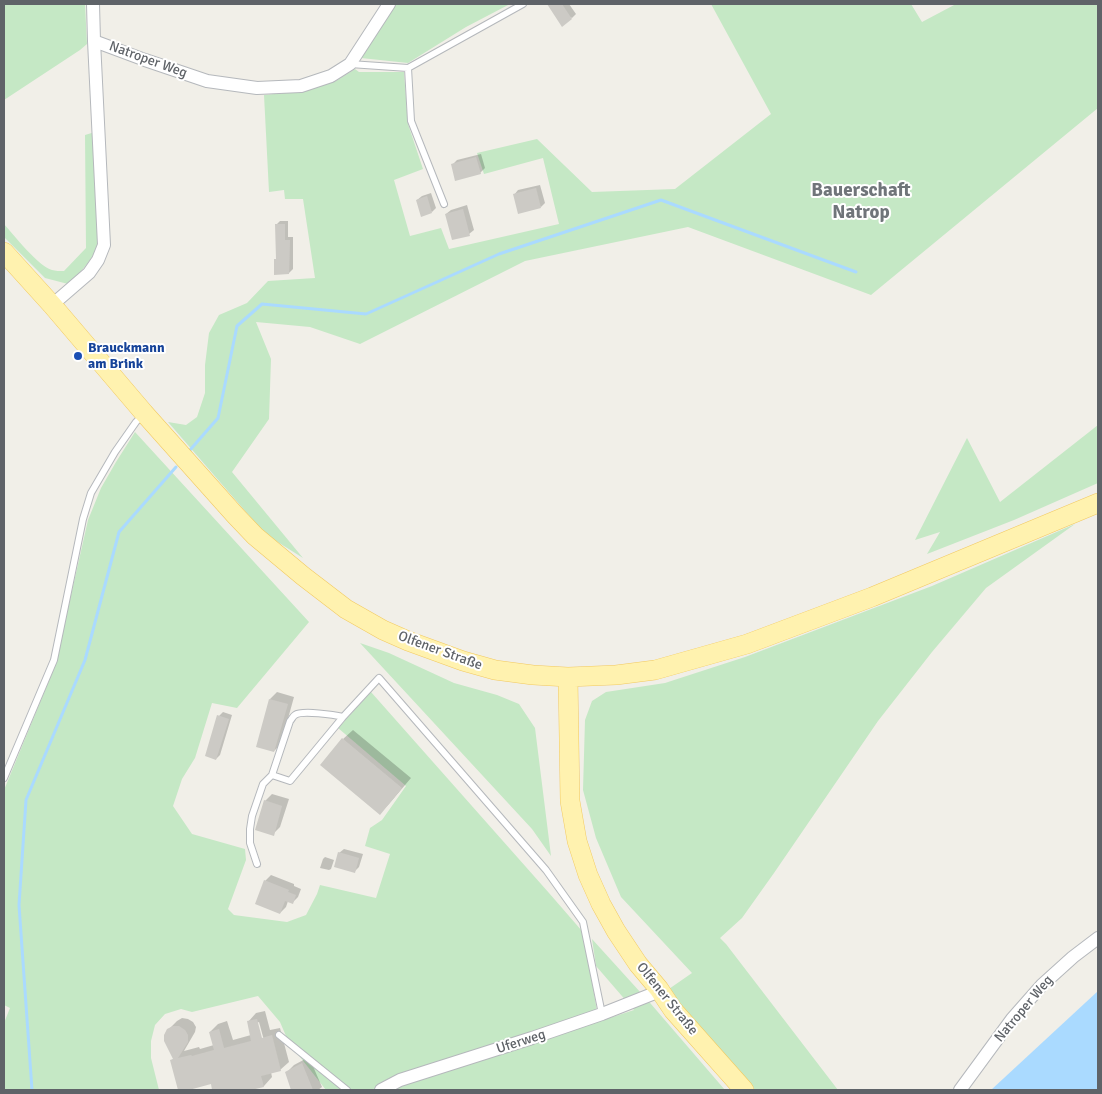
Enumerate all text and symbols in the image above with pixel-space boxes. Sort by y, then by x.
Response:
street label: Natroper Weg [107,38,189,82]
district label: Bauerschaft Natrop [811,180,911,224]
place label: Brauckmann am Brink [88,340,165,372]
marker: Brauckmann am Brink [72,350,84,362]
street label: Olfener Straße [396,628,484,674]
street label: Olfener Straße [633,959,701,1039]
street label: Natroper Weg [991,972,1057,1046]
street label: Uferweg [494,1026,548,1058]

